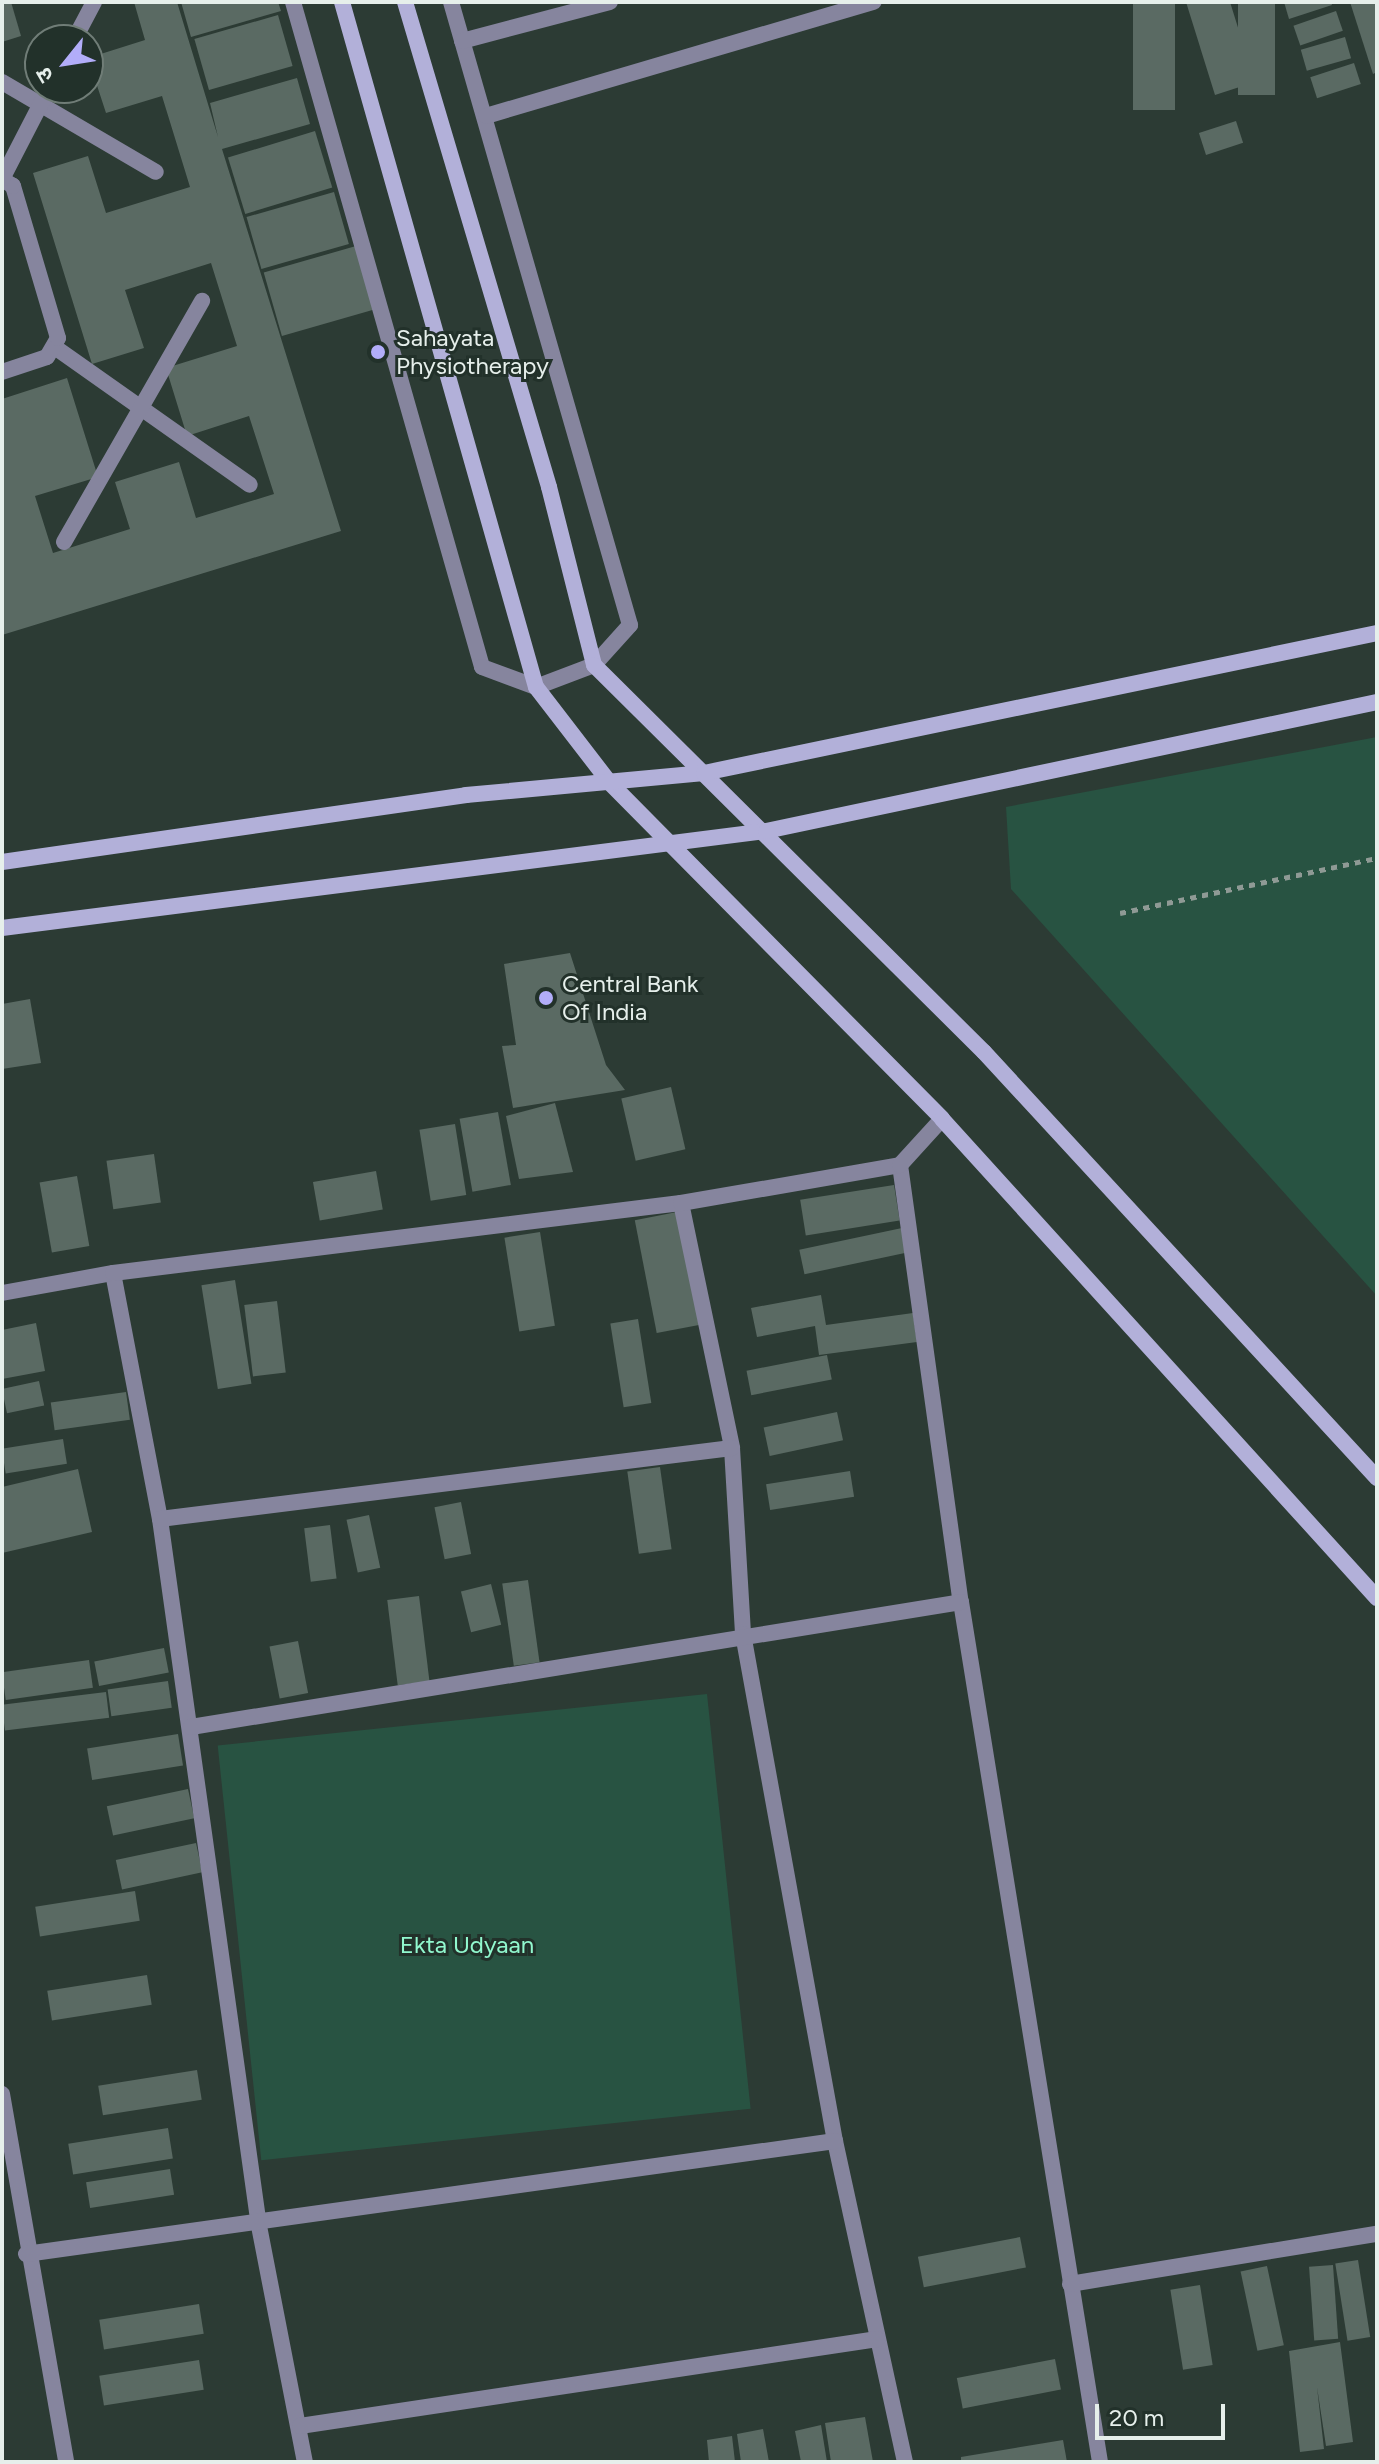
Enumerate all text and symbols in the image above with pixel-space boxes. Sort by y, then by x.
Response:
north arrow [24,24,104,104]
text: उ [30,63,59,88]
place label: Sahayata Physiotherapy [396,324,549,380]
marker: Sahayata Physiotherapy [367,341,389,363]
place label: Central Bank Of India [562,970,698,1026]
marker: Central Bank Of India [537,989,555,1007]
park label: Ekta Udyaan [400,1931,534,1959]
scale bar [1099,2388,1229,2438]
text: 20 m [1109,2403,1164,2432]

